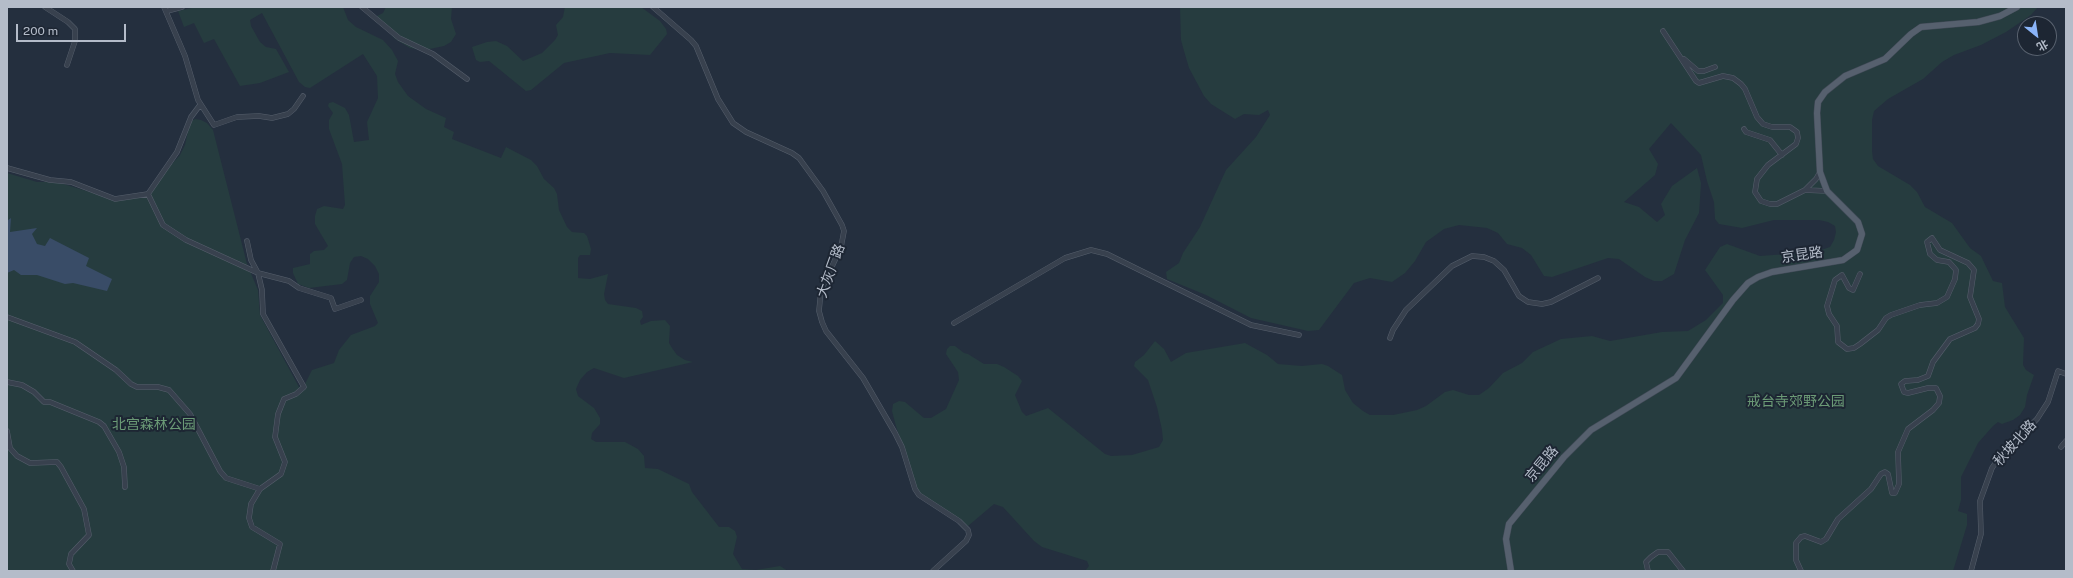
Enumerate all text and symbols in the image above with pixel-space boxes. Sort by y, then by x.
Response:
scale bar [18,16,128,42]
north arrow [2017,16,2057,56]
text: 200 m [23,24,58,38]
text: 北 [2035,38,2050,53]
street label: 大灰厂路 [814,242,848,300]
street label: 京昆路 [1780,244,1824,266]
park label: 戒台寺郊野公园 [1747,394,1845,410]
park label: 北宫森林公园 [112,417,196,433]
street label: 秋坡北路 [1990,417,2040,469]
street label: 京昆路 [1522,443,1562,485]

